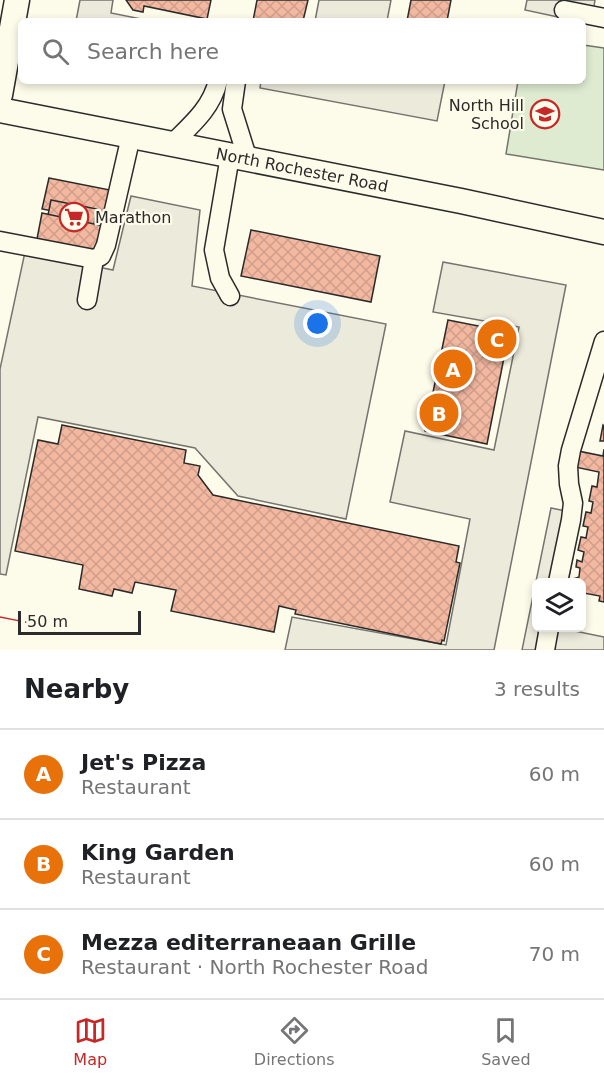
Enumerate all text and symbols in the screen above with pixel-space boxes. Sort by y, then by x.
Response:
search box [18,18,586,84]
icon: search [39,35,72,68]
text: Search here [87,39,219,64]
place label: North Hill School [449,96,524,133]
school or university icon: North Hill School [529,98,561,130]
street label: North Rochester Road [214,144,390,196]
supermarket icon: Marathon [58,201,90,233]
place label: Marathon [95,208,171,227]
your location [303,309,332,338]
pin: C [478,316,516,362]
pin: A [434,346,472,392]
pin: B [420,390,458,436]
map controls [532,578,586,632]
button: layers [532,578,586,632]
scale bar [18,608,141,636]
text: 50 m [27,612,68,631]
text: Nearby [24,674,129,704]
text: 3 results [494,677,580,701]
text: Jet's Pizza [81,750,206,775]
text: A [36,762,51,786]
text: 60 m [529,762,580,786]
text: Restaurant [81,775,191,799]
text: King Garden [81,840,235,865]
text: B [36,852,51,876]
text: 60 m [529,852,580,876]
text: Restaurant [81,865,191,889]
text: Mezza editerraneaan Grille [81,930,416,955]
text: C [36,942,51,966]
text: 70 m [529,942,580,966]
text: Restaurant · North Rochester Road [81,955,428,979]
tab: Map [73,1014,107,1069]
tab: Directions [254,1014,334,1069]
tab: Saved [481,1014,531,1069]

